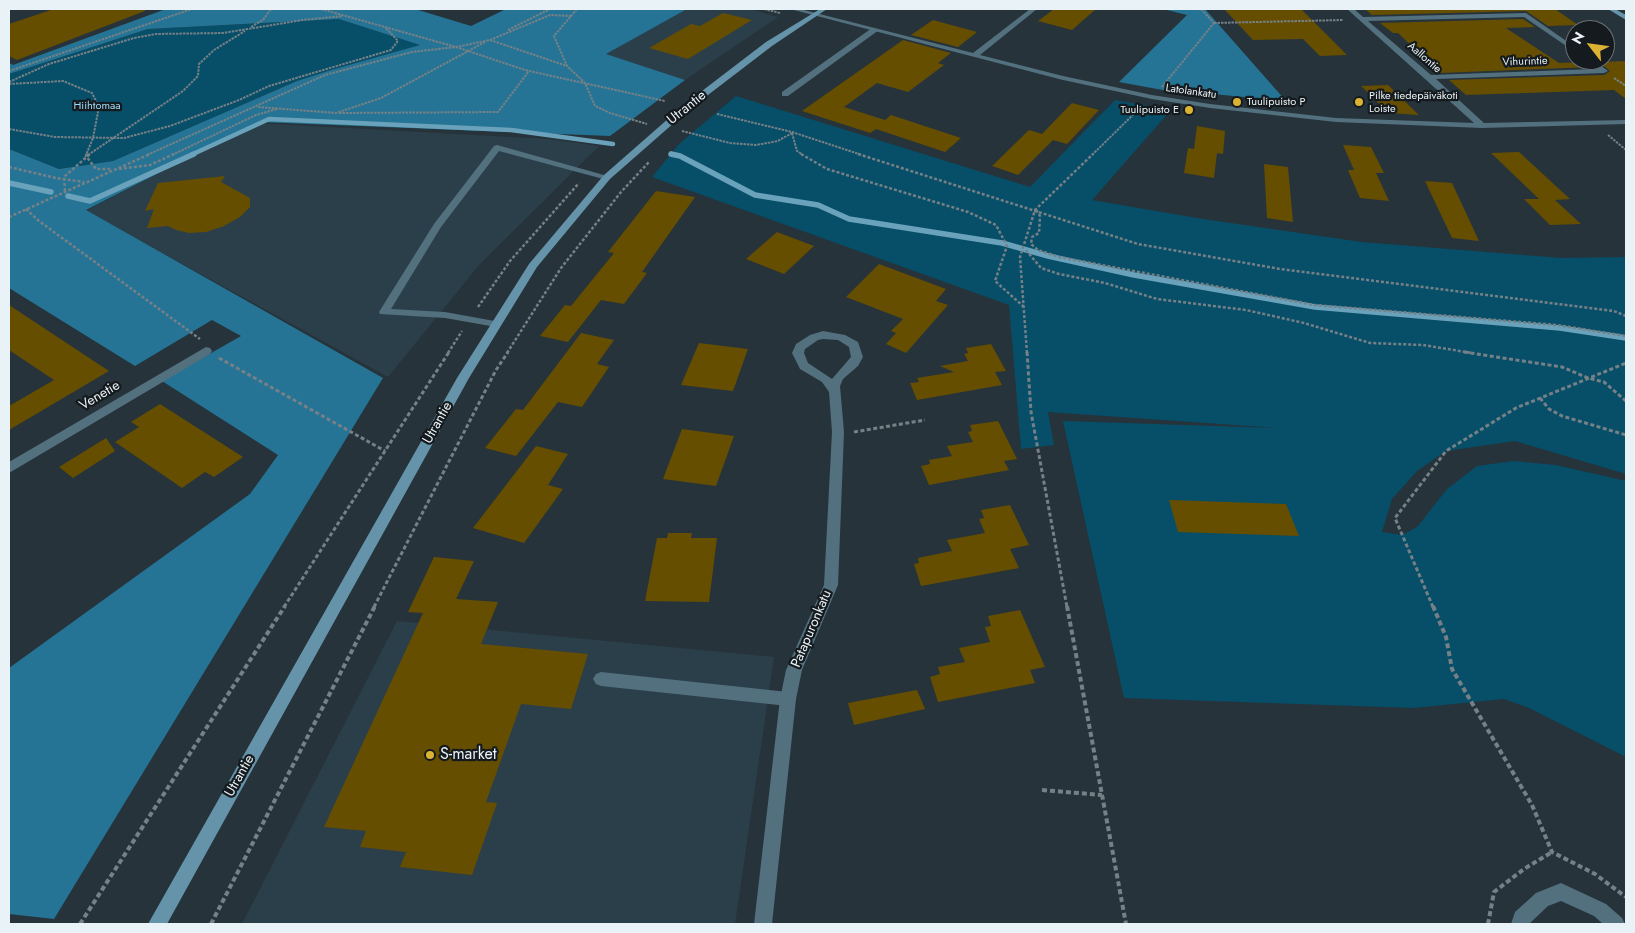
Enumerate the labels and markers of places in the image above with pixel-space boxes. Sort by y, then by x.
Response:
place label: Pilke tiedepäiväkoti Loiste [1369,89,1458,115]
place label: Tuulipuisto P [1247,95,1305,109]
marker: Tuulipuisto P [1231,96,1243,108]
marker: Pilke tiedepäiväkoti Loiste [1353,96,1365,108]
place label: Tuulipuisto E [1120,103,1179,117]
marker: Tuulipuisto E [1183,104,1195,116]
place label: S-market [440,745,497,765]
marker: S-market [424,749,436,761]

